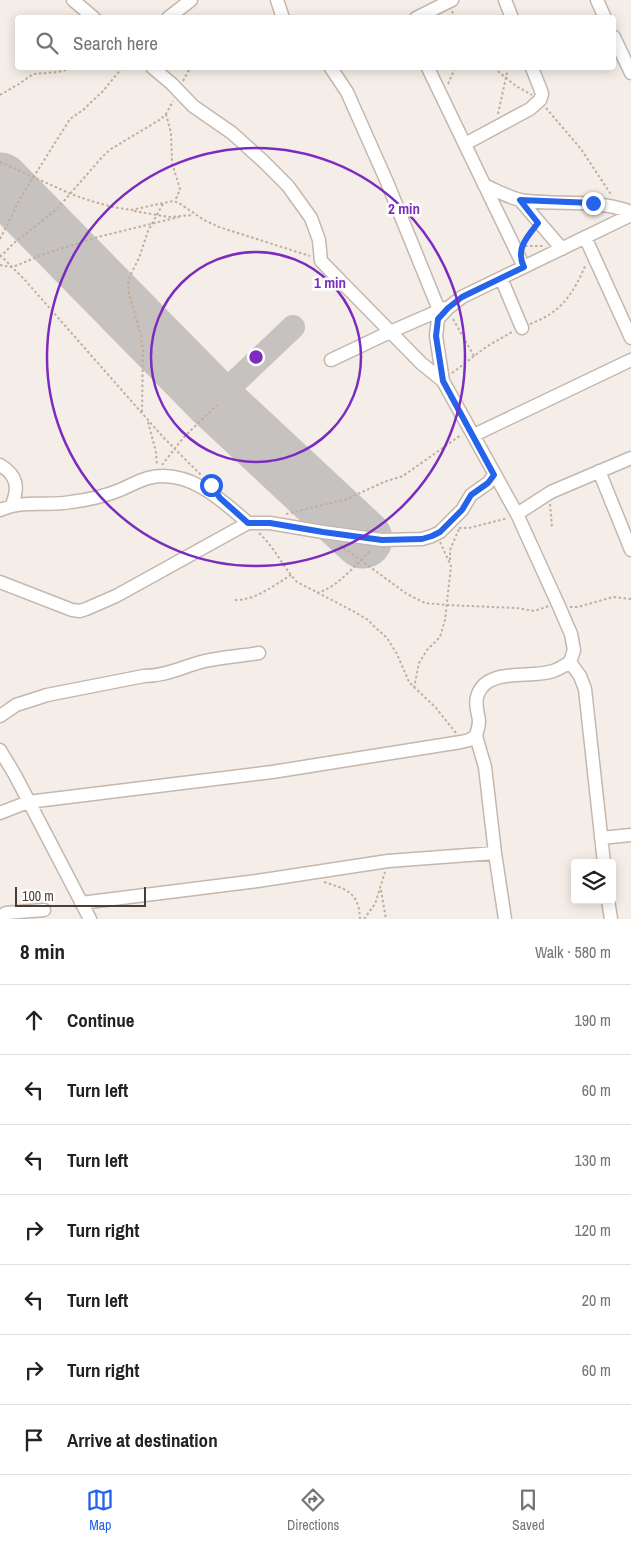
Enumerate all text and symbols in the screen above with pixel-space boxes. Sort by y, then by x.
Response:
search box [15,15,616,70]
icon: search [33,29,61,57]
text: Search here [73,30,158,56]
route end [582,192,605,215]
text: 2 min [388,198,420,219]
text: 1 min [314,272,346,293]
centre of rings [247,348,265,366]
route start [200,474,223,497]
map controls [571,859,616,904]
button: layers [571,859,616,904]
scale bar [15,884,146,907]
text: 100 m [22,887,54,905]
text: 8 min [20,937,65,966]
text: Walk · 580 m [535,941,611,963]
icon: ahead [20,1006,48,1034]
text: Continue [67,1007,135,1033]
text: 190 m [575,1009,611,1031]
icon: left [20,1076,48,1104]
text: Turn left [67,1077,128,1103]
text: 60 m [582,1079,611,1101]
icon: left [20,1146,48,1174]
text: Turn left [67,1147,128,1173]
text: 130 m [575,1149,611,1171]
icon: right [20,1216,48,1244]
text: Turn right [67,1217,139,1243]
text: 120 m [575,1219,611,1241]
icon: left [20,1286,48,1314]
text: Turn left [67,1287,128,1313]
text: 20 m [582,1289,611,1311]
icon: right [20,1356,48,1384]
text: Turn right [67,1357,139,1383]
text: 60 m [582,1359,611,1381]
icon: arrive [20,1426,48,1454]
text: Arrive at destination [67,1427,218,1453]
tab: Map [86,1486,114,1534]
tab: Directions [287,1486,339,1534]
tab: Saved [512,1486,545,1534]

